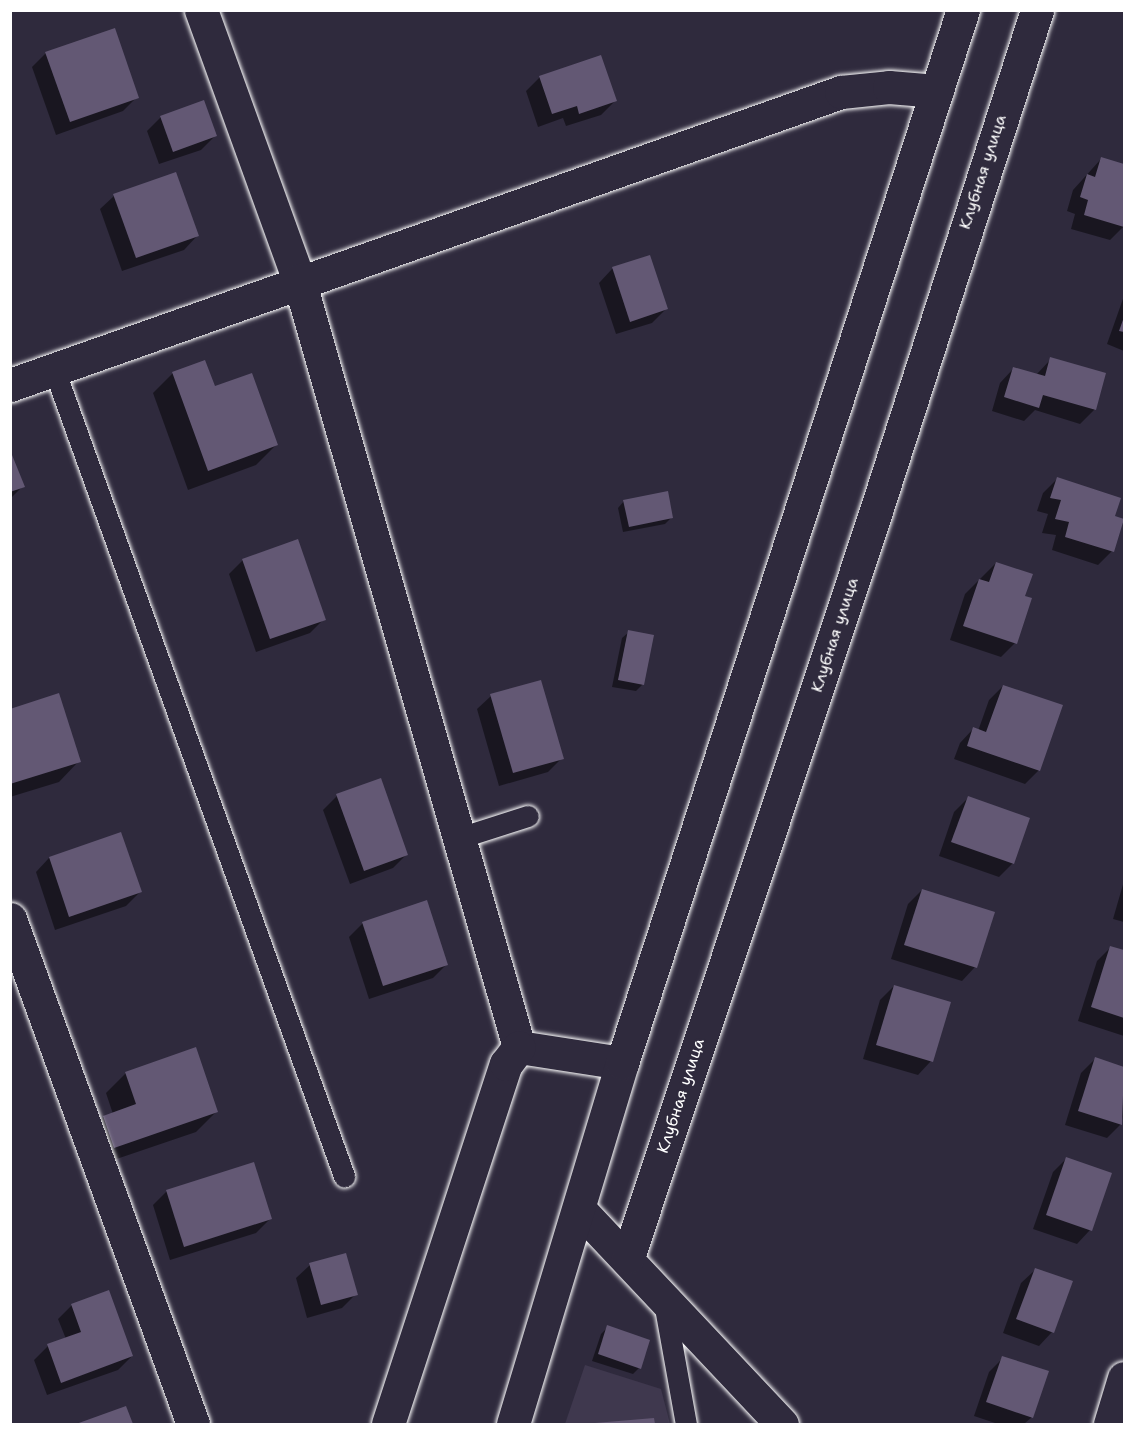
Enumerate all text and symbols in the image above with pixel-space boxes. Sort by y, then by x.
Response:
street label: Клубная улица [955,112,1011,232]
street label: Клубная улица [807,575,863,695]
street label: Клубная улица [653,1036,709,1156]

